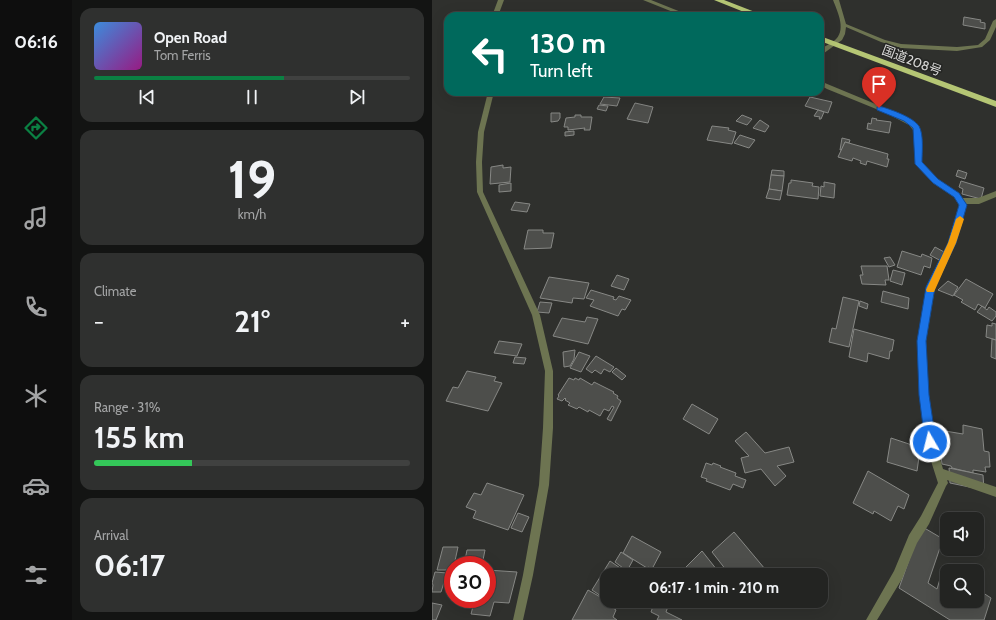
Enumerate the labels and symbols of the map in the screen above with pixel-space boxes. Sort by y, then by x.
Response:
street label: 国道208号 [880,41,944,79]
pin [862,67,896,108]
position arrow [909,421,951,463]
speed limit sign: 30 [444,556,496,608]

